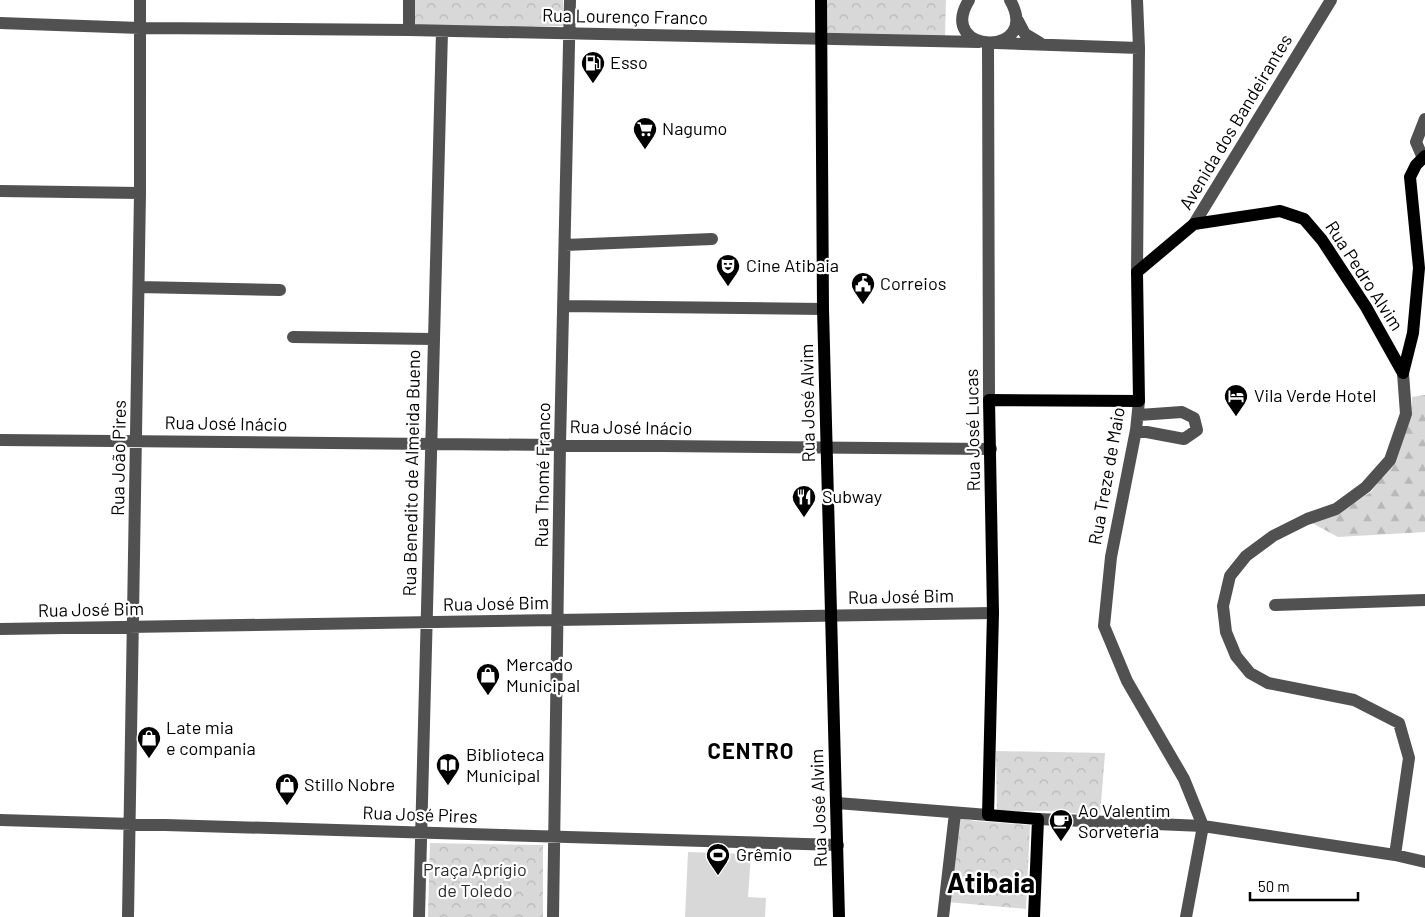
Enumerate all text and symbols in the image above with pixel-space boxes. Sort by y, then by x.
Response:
street label: Rua Lourenço Franco [542,4,708,28]
street label: Avenida dos Bandeirantes [1174,30,1296,213]
fuel station icon: Esso [580,50,606,84]
place label: Esso [610,51,648,73]
supermarket icon: Nagumo [632,116,658,150]
place label: Nagumo [662,117,727,139]
street label: Rua Pedro Alvim [1321,217,1408,334]
theatre icon: Cine Atibaia [715,253,741,287]
place label: Cine Atibaia [746,254,839,276]
public building icon: Correios [850,271,876,305]
place label: Correios [880,272,946,294]
street label: Rua José Alvim [795,344,819,463]
street label: Rua Benedito de Almeida Bueno [398,349,424,597]
street label: Rua José Lucas [960,369,984,492]
hotel icon: Vila Verde Hotel [1223,383,1249,417]
place label: Vila Verde Hotel [1254,384,1376,406]
street label: Rua João Pires [106,400,130,516]
street label: Rua Thomé Franco [530,402,554,548]
street label: Rua Treze de Maio [1083,405,1129,546]
street label: Rua José Inácio [164,411,288,435]
street label: Rua José Inácio [569,415,693,439]
restaurant icon: Subway [791,484,817,518]
place label: Subway [822,485,882,507]
street label: Rua José Bim [848,584,954,608]
street label: Rua José Bim [443,591,549,615]
street label: Rua José Bim [38,597,144,621]
place label: Mercado Municipal [506,653,580,696]
shop icon: Mercado Municipal [475,662,501,696]
place label: Late mia e compania [166,716,256,759]
shop icon: Late mia e compania [136,725,162,759]
district label: CENTRO [708,737,794,763]
place label: Biblioteca Municipal [466,743,545,786]
street label: Rua José Alvim [805,748,831,868]
library icon: Biblioteca Municipal [435,752,461,786]
shop icon: Stillo Nobre [274,772,300,806]
place label: Stillo Nobre [304,773,395,795]
place label: Ao Valentim Sorveteria [1078,799,1171,842]
street label: Rua José Pires [362,801,478,827]
cafe icon: Ao Valentim Sorveteria [1048,808,1074,842]
sports icon: Grêmio [705,842,731,876]
place label: Grêmio [736,843,792,865]
park label: Praça Aprígio de Toledo [423,858,527,901]
district label: Atibaia [947,865,1035,899]
scale bar [1250,870,1358,902]
text: 50 m [1258,877,1290,895]

